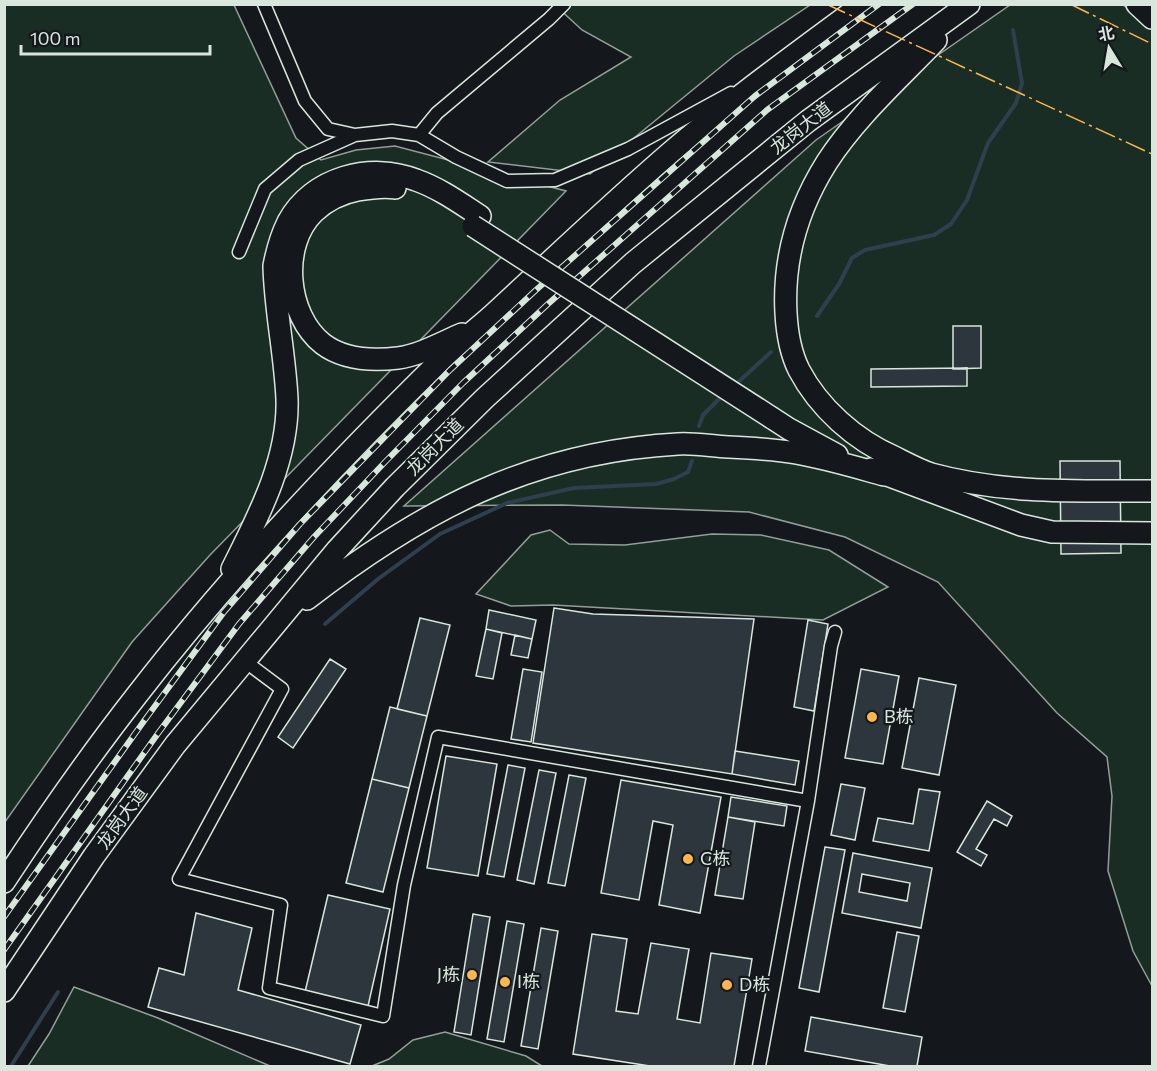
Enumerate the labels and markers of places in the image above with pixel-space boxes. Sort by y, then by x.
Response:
place label: B栋 [884,705,914,727]
marker: B栋 [865,710,879,724]
place label: C栋 [700,847,730,869]
marker: C栋 [681,852,695,866]
place label: J栋 [437,963,460,985]
marker: J栋 [465,968,479,982]
place label: I栋 [517,970,540,992]
place label: D栋 [739,973,770,995]
marker: I栋 [498,975,512,989]
marker: D栋 [720,978,734,992]

